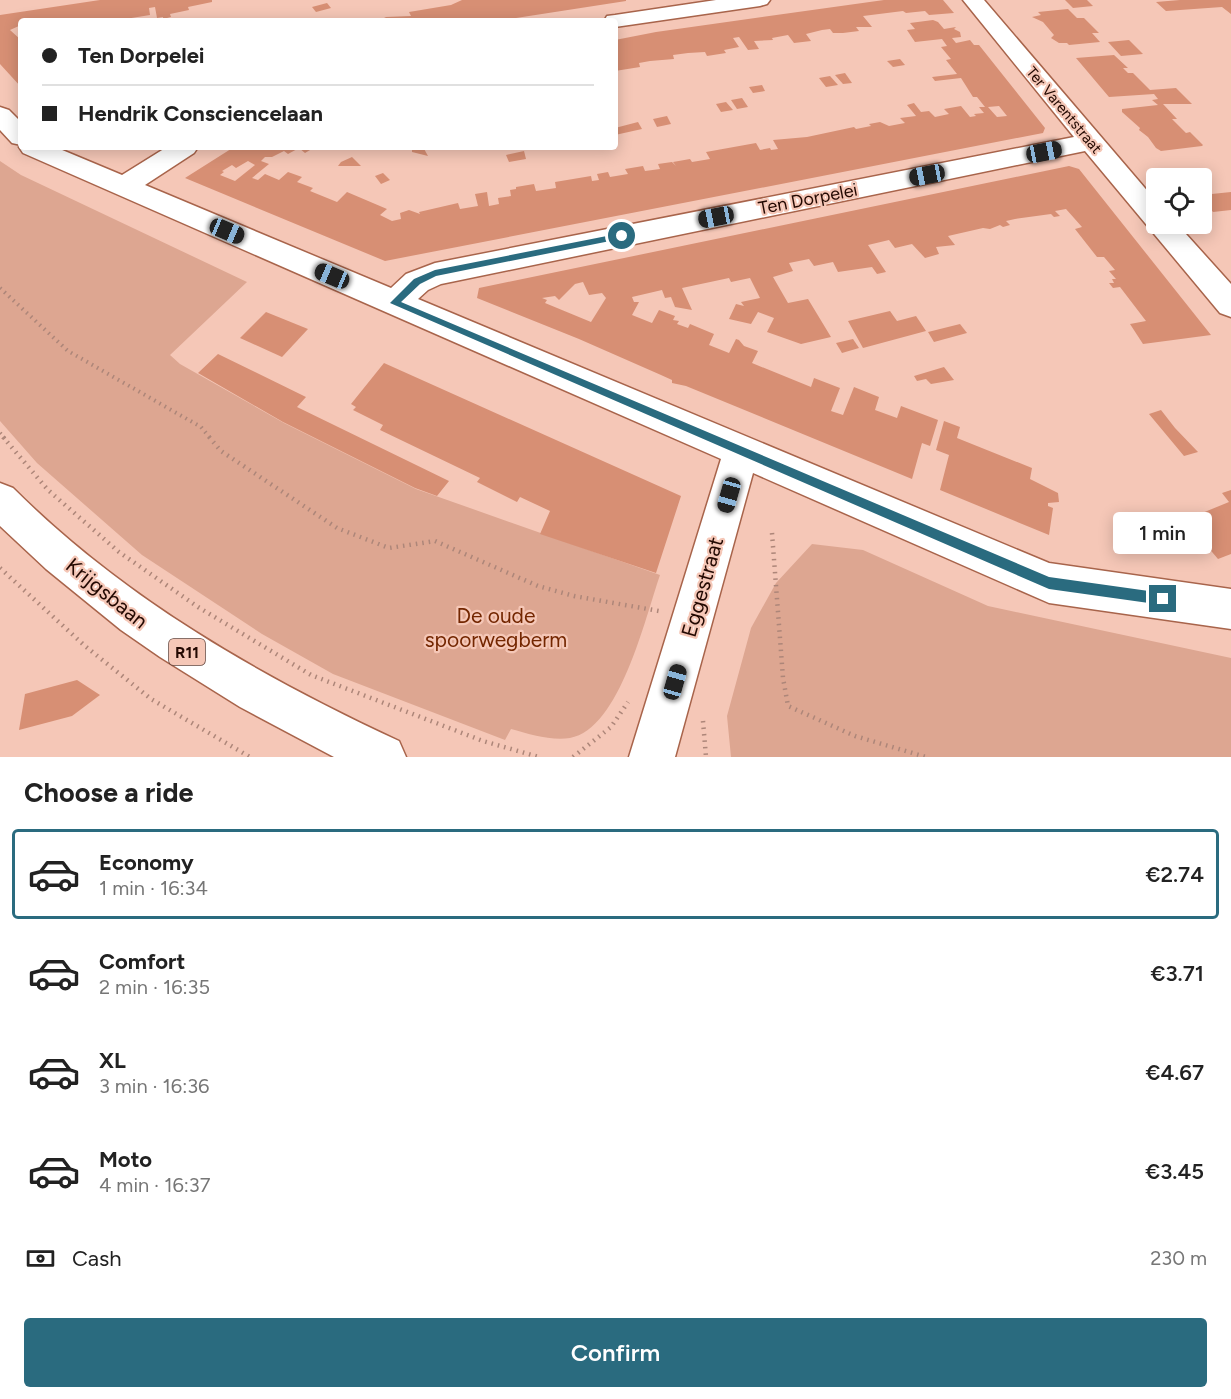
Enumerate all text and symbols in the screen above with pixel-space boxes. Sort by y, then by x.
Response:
text: Ten Dorpelei [78,42,205,69]
street label: Ter Varentstraat [1022,63,1106,157]
text: Hendrik Consciencelaan [78,100,323,127]
car [1025,140,1063,164]
car [908,163,946,187]
map controls [1146,168,1212,234]
button: locate [1146,168,1212,234]
street label: Ten Dorpelei [757,179,859,219]
car [697,205,735,229]
car [207,216,247,246]
route start [608,222,635,249]
car [312,261,352,291]
car [715,475,743,515]
callout: 1 min [1114,512,1212,554]
text: 1 min [1139,521,1186,545]
street label: Eggestraat [676,534,728,640]
street label: Krijgsbaan [61,552,153,634]
route end [1149,585,1176,612]
park label: De oude spoorwegberm [425,603,567,652]
road number: R11 [169,639,205,665]
car [661,662,689,702]
text: Choose a ride [24,776,193,809]
icon: car [27,847,81,901]
text: Economy [99,849,194,876]
text: €2.74 [1145,861,1204,888]
text: 1 min · 16:34 [99,876,208,900]
icon: car [27,946,81,1000]
text: Comfort [99,948,185,975]
text: €3.71 [1150,960,1204,987]
text: 2 min · 16:35 [99,975,210,999]
icon: car [27,1045,81,1099]
text: XL [99,1047,126,1074]
text: €4.67 [1145,1059,1204,1086]
text: 3 min · 16:36 [99,1074,209,1098]
icon: car [27,1144,81,1198]
text: Moto [99,1146,152,1173]
text: €3.45 [1145,1158,1204,1185]
text: 4 min · 16:37 [99,1173,210,1197]
icon: cash [24,1242,57,1275]
text: Cash [72,1245,122,1272]
text: 230 m [1150,1246,1207,1270]
button: Confirm [24,1318,1207,1387]

